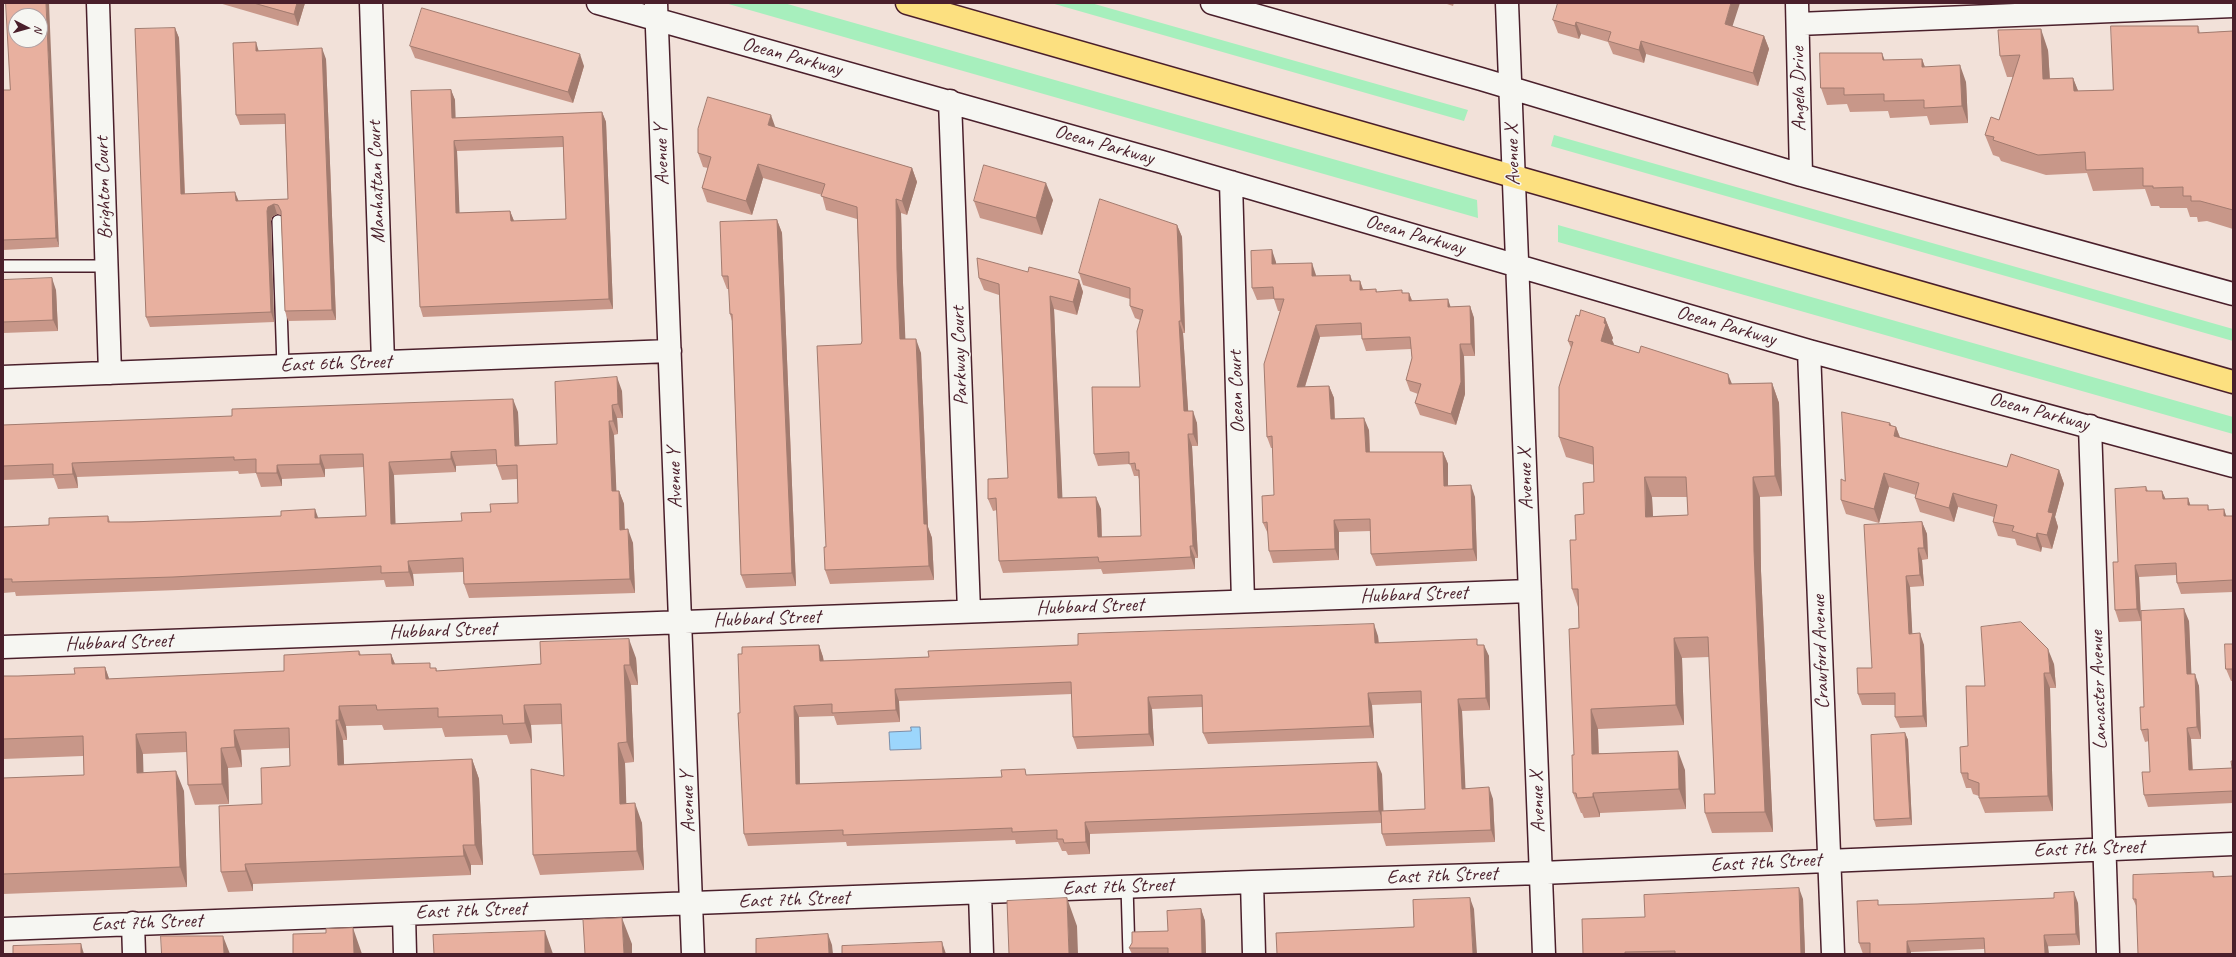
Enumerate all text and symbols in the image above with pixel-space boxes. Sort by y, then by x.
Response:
north arrow [8,8,48,48]
text: N [32,25,46,33]
street label: Ocean Parkway [739,32,845,82]
street label: Angela Drive [1786,46,1812,132]
street label: Ocean Parkway [1052,119,1156,171]
street label: Manhattan Court [363,120,391,244]
street label: Avenue Y [649,124,675,186]
street label: Avenue X [1500,124,1526,186]
street label: Brighton Court [90,136,118,240]
street label: Ocean Parkway [1363,209,1467,261]
street label: Ocean Parkway [1674,300,1778,352]
street label: Parkway Court [946,306,974,406]
street label: East 6th Street [280,350,392,378]
street label: Ocean Court [1224,350,1250,434]
street label: Ocean Parkway [1986,387,2092,437]
street label: Avenue Y [662,447,688,509]
street label: Avenue X [1513,448,1539,510]
street label: Hubbard Street [1360,581,1468,609]
street label: Hubbard Street [1036,593,1144,621]
street label: Crawford Avenue [1807,594,1835,710]
street label: Hubbard Street [713,605,821,633]
street label: Hubbard Street [389,617,497,645]
street label: Hubbard Street [65,629,173,657]
street label: Lancaster Avenue [2085,630,2113,750]
street label: Avenue Y [675,771,701,833]
street label: Avenue X [1525,771,1551,833]
street label: East 7th Street [2033,835,2145,863]
street label: East 7th Street [1710,848,1822,878]
street label: East 7th Street [1386,862,1498,890]
street label: East 7th Street [1062,873,1174,901]
street label: East 7th Street [738,886,850,914]
street label: East 7th Street [415,897,527,925]
street label: East 7th Street [91,909,203,937]

